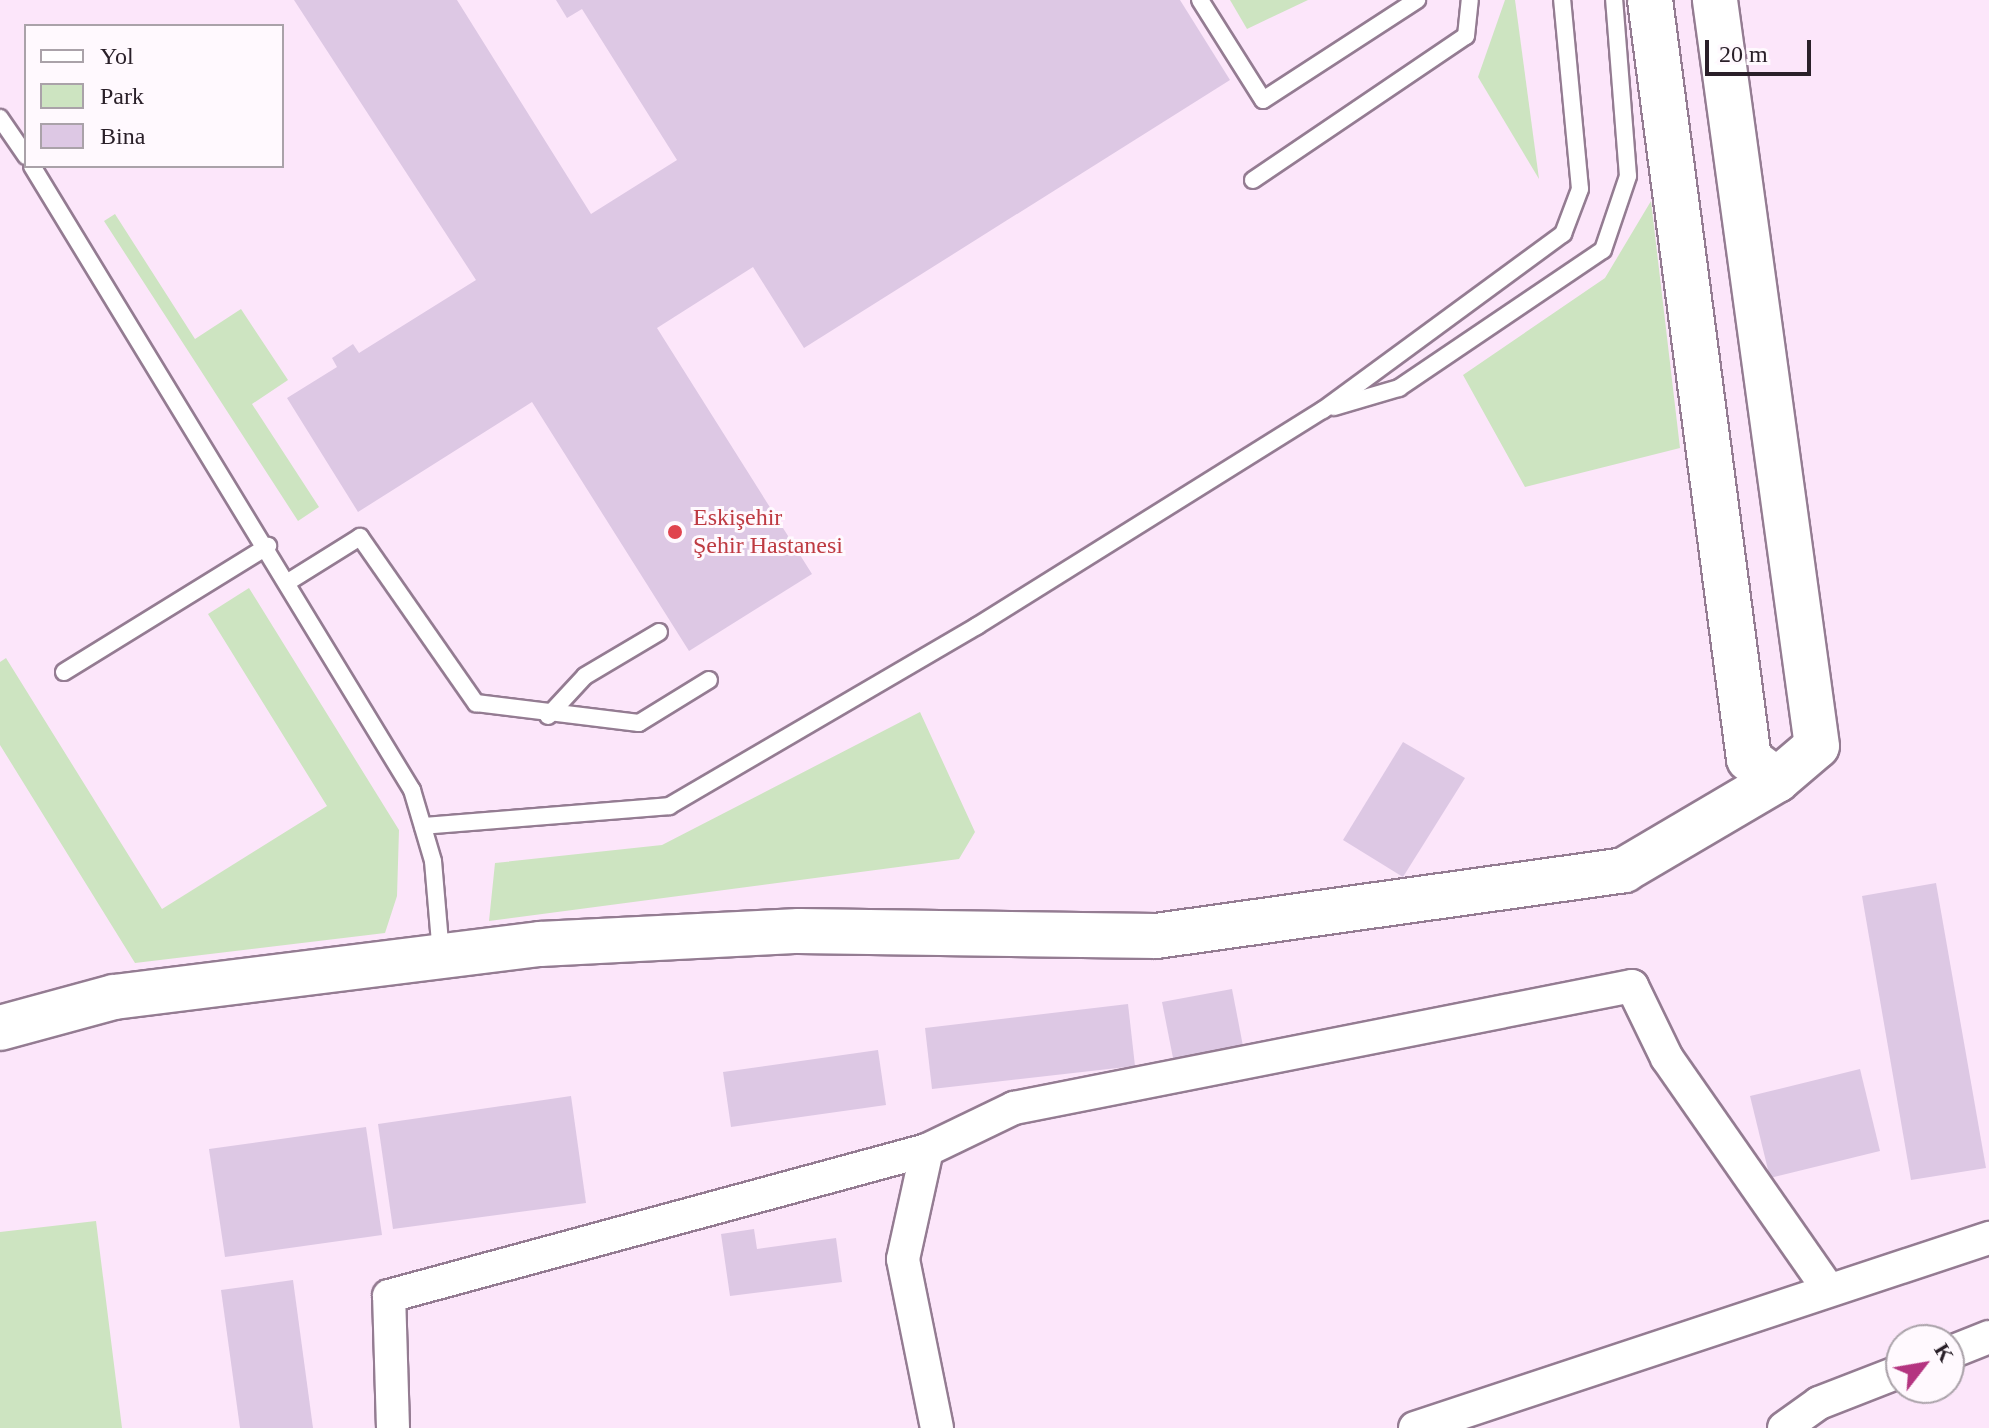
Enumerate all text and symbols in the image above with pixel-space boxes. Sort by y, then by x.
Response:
legend [24,24,284,168]
scale bar [1709,24,1815,74]
text: 20 m [1719,41,1768,67]
text: Yol [100,43,134,69]
text: Park [100,83,144,109]
text: Bina [100,123,145,149]
place label: Eskişehir Şehir Hastanesi [693,504,843,560]
marker: Eskişehir Şehir Hastanesi [664,521,686,543]
north arrow [1885,1324,1965,1404]
text: K [1929,1339,1959,1366]

